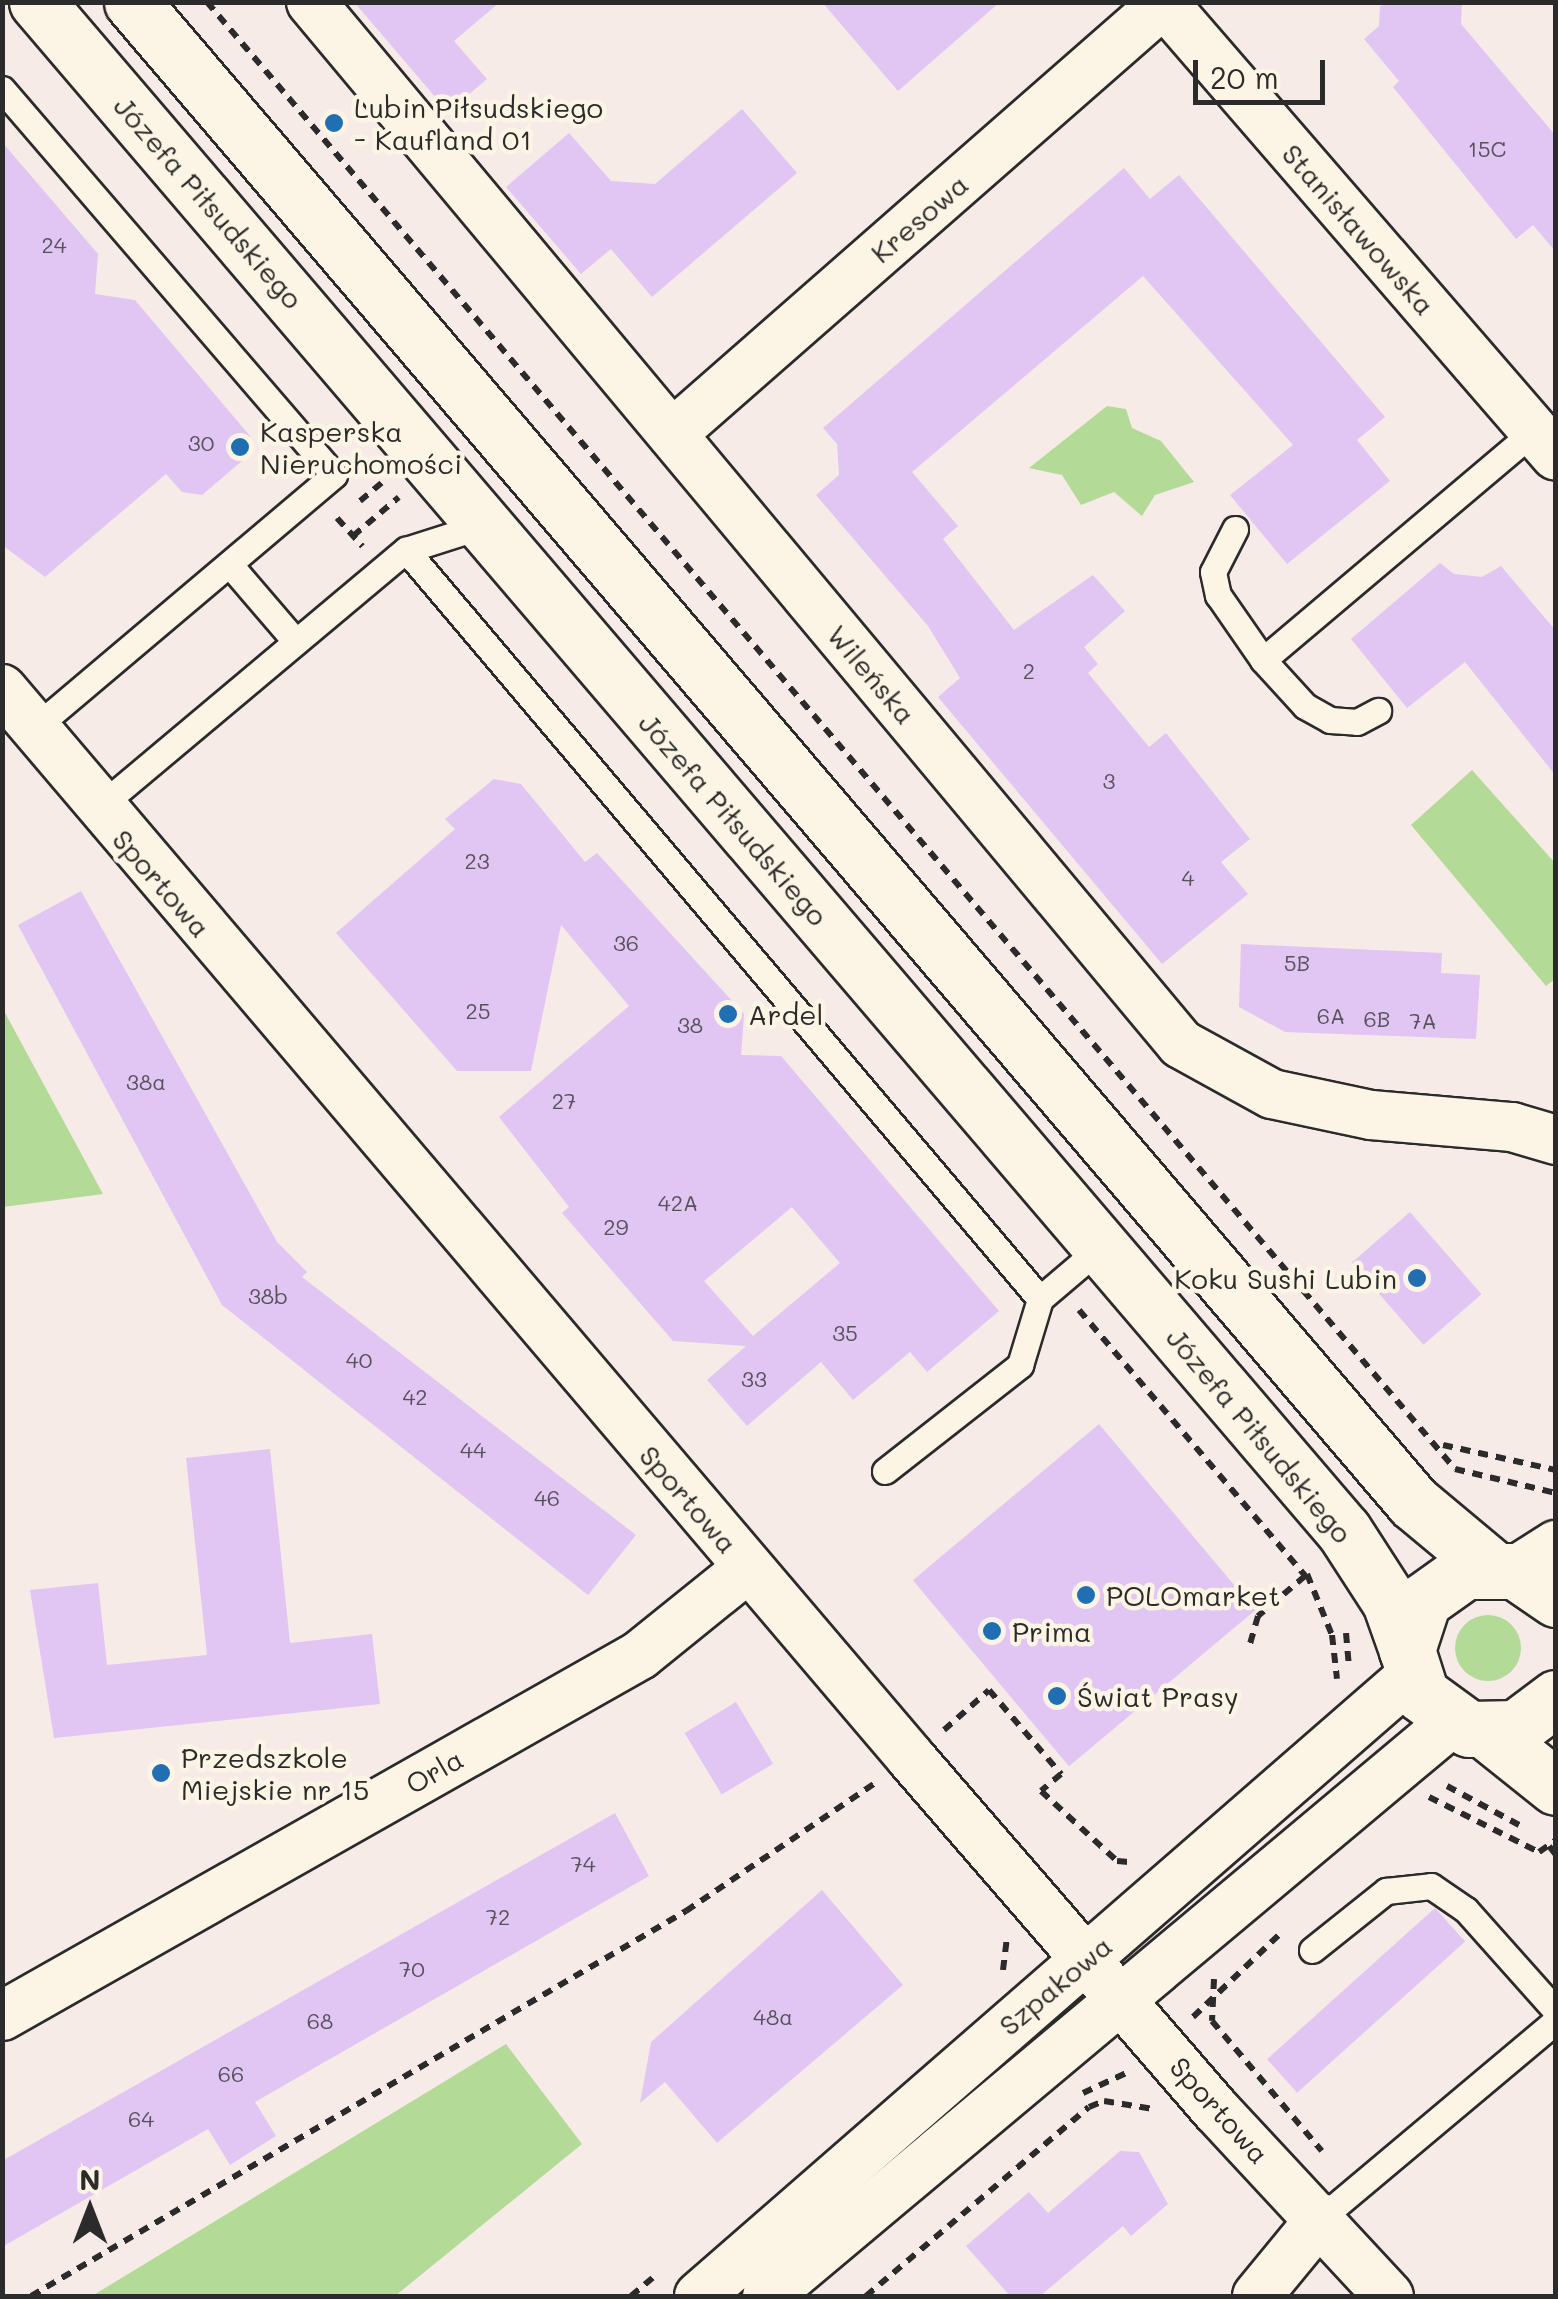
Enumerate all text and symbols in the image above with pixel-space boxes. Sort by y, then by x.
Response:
scale bar [1198,40,1330,102]
text: 20 m [1210,57,1279,97]
street label: Józefa Piłsudskiego [108,89,310,315]
place label: Lubin Piłsudskiego - Kaufland 01 [354,90,603,156]
marker: Lubin Piłsudskiego - Kaufland 01 [323,112,345,134]
house number: 15C [1468,136,1506,162]
street label: Stanisławowska [1276,137,1442,321]
street label: Kresowa [864,167,974,269]
house number: 24 [41,232,67,258]
place label: Kasperska Nieruchomości [260,414,462,480]
house number: 30 [188,430,214,456]
marker: Kasperska Nieruchomości [229,436,251,458]
street label: Wileńska [821,618,923,730]
house number: 2 [1023,658,1035,684]
street label: Józefa Piłsudskiego [633,706,835,932]
house number: 3 [1103,768,1115,794]
street label: Sportowa [106,822,218,944]
house number: 23 [464,848,490,874]
house number: 4 [1182,865,1194,891]
house number: 36 [613,930,639,956]
house number: 5B [1284,950,1310,976]
place label: Ardel [748,997,824,1031]
house number: 25 [465,998,491,1024]
marker: Ardel [717,1003,739,1025]
house number: 6A [1317,1003,1345,1029]
house number: 6B [1364,1006,1390,1032]
house number: 7A [1409,1008,1437,1034]
house number: 38 [677,1012,703,1038]
house number: 38a [126,1069,166,1095]
house number: 27 [552,1088,576,1114]
house number: 42A [658,1190,698,1216]
house number: 29 [603,1214,629,1240]
place label: Koku Sushi Lubin [1174,1261,1397,1295]
marker: Koku Sushi Lubin [1406,1267,1428,1289]
house number: 38b [248,1283,288,1309]
house number: 35 [832,1320,858,1346]
street label: Józefa Piłsudskiego [1160,1321,1360,1549]
house number: 40 [346,1347,372,1373]
house number: 33 [741,1366,767,1392]
house number: 42 [402,1384,428,1410]
house number: 44 [460,1437,486,1463]
street label: Sportowa [633,1438,745,1560]
house number: 46 [534,1485,560,1511]
place label: POLOmarket [1106,1578,1281,1612]
marker: POLOmarket [1075,1584,1097,1606]
place label: Prima [1012,1614,1091,1648]
marker: Prima [981,1620,1003,1642]
place label: Świat Prasy [1077,1679,1239,1713]
marker: Świat Prasy [1046,1685,1068,1707]
place label: Przedszkole Miejskie nr 15 [181,1740,369,1806]
street label: Orla [399,1741,469,1801]
marker: Przedszkole Miejskie nr 15 [150,1762,172,1784]
house number: 74 [570,1851,596,1877]
house number: 72 [486,1904,510,1930]
street label: Szpakowa [992,1928,1118,2042]
house number: 70 [399,1956,425,1982]
house number: 48a [753,2004,793,2030]
house number: 68 [307,2008,333,2034]
street label: Sportowa [1163,2050,1277,2170]
house number: 66 [218,2061,244,2087]
house number: 64 [128,2106,154,2132]
north arrow [40,2159,140,2259]
text: N [79,2161,101,2197]

